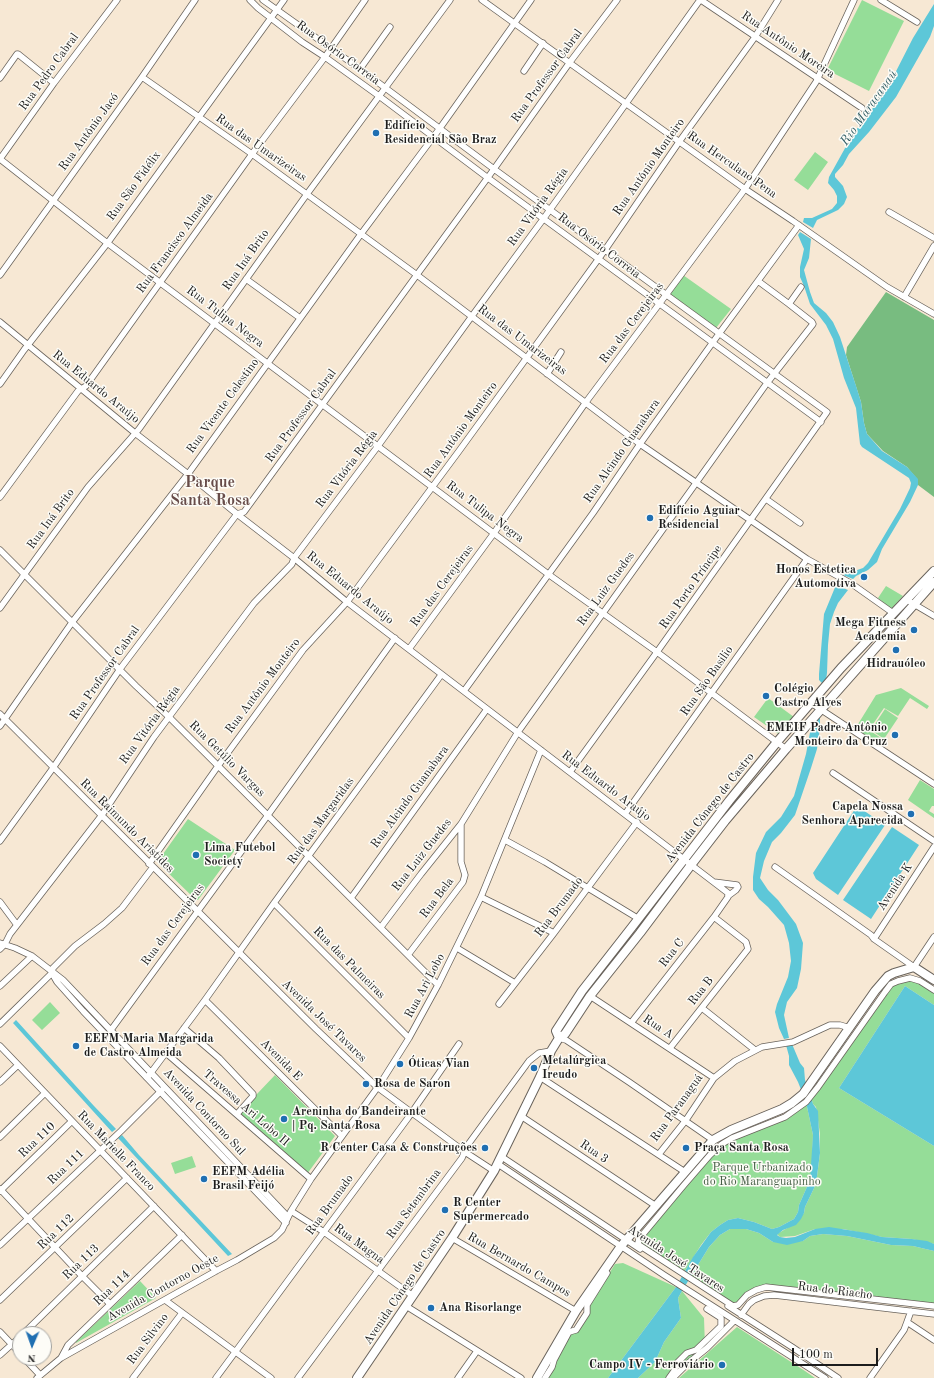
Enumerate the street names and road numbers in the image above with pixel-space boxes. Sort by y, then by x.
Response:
street label: Rua Antônio Moreira [739,8,837,82]
street label: Rua Osório Correia [293,18,383,88]
street label: Rua Professor Cabral [508,27,586,125]
street label: Rua Pedro Cabral [16,31,82,113]
street label: Rua Antônio Jacó [56,90,122,174]
street label: Rua das Umarizeiras [213,111,309,185]
street label: Rua Antônio Monteiro [610,116,688,218]
street label: Rua Herculano Pena [684,129,780,201]
street label: Rua São Fidélix [104,148,164,224]
street label: Rua Vitória Régia [505,165,571,249]
street label: Rua Francisco Almeida [134,190,216,296]
street label: Rua Osório Correia [555,210,643,282]
street label: Rua Iná Brito [220,227,272,293]
street label: Rua das Cerejeiras [597,280,667,366]
street label: Rua Tulipa Negra [183,283,267,351]
street label: Rua das Umarizeiras [474,302,570,378]
street label: Rua Eduardo Araújo [50,347,142,427]
street label: Rua Vicente Celestino [184,356,262,456]
street label: Rua Professor Cabral [262,367,340,465]
street label: Rua Antônio Monteiro [421,379,501,481]
street label: Rua Alcindo Guanabara [581,396,663,506]
street label: Rua Vitória Régia [313,427,381,511]
street label: Rua Tulipa Negra [443,478,527,546]
street label: Rua Iná Brito [24,486,78,552]
street label: Rua das Cerejeiras [407,542,477,630]
street label: Rua Porto Príncipe [657,542,725,632]
street label: Rua Eduardo Araújo [304,548,396,628]
street label: Rua Luiz Guedes [574,549,638,629]
street label: Rua Professor Cabral [67,623,143,723]
street label: Rua Antônio Monteiro [223,636,303,736]
street label: Rua São Basilio [678,643,736,719]
street label: Rua Vitória Régia [117,683,183,767]
street label: Rua Getúlio Vargas [186,718,268,800]
street label: Rua Alcindo Guanabara [368,743,452,851]
street label: Rua Eduardo Araújo [559,748,653,824]
street label: Avenida Cônego de Castro [662,750,758,866]
street label: Rua das Margaridas [285,775,357,867]
street label: Rua Raimundo Aristides [77,776,177,876]
street label: Rua Luiz Guedes [389,816,455,894]
street label: Avenida K [874,860,916,914]
street label: Rua Brumado [532,874,586,940]
street label: Rua Bela [417,875,457,921]
street label: Rua das Cerejeiras [138,881,208,969]
street label: Rua das Palmeiras [310,924,388,1002]
street label: Rua C [656,936,688,970]
street label: Rua Ari Lobo [402,951,448,1021]
street label: Rua B [685,974,717,1008]
street label: Avenida José Tavares [279,977,369,1065]
street label: Rua A [640,1012,676,1042]
street label: Avenida E [257,1036,305,1084]
street label: Avenida Contorno Sul [160,1066,248,1158]
street label: Travessa Ari Lobo II [200,1067,292,1149]
street label: Rua Paranaguá [648,1071,706,1145]
street label: Rua Marielle Franco [74,1108,158,1194]
street label: Rua 110 [16,1119,58,1161]
street label: Rua 3 [577,1137,611,1167]
street label: Rua 111 [45,1146,87,1188]
street label: Rua Setembrina [384,1166,444,1242]
street label: Rua Brumado [303,1172,357,1238]
street label: Rua 112 [35,1211,77,1253]
street label: Rua Magna [331,1221,387,1267]
street label: Avenida José Tavares [625,1222,727,1296]
street label: Avenida Cônego de Castro [361,1227,449,1347]
street label: Rua Bernardo Campos [465,1230,573,1300]
street label: Rua 113 [60,1241,102,1283]
street label: Avenida Contorno Oeste [105,1251,221,1325]
street label: Rua 114 [91,1267,133,1309]
street label: Rua do Riacho [797,1279,873,1303]
street label: Rua Silvino [124,1311,172,1367]

